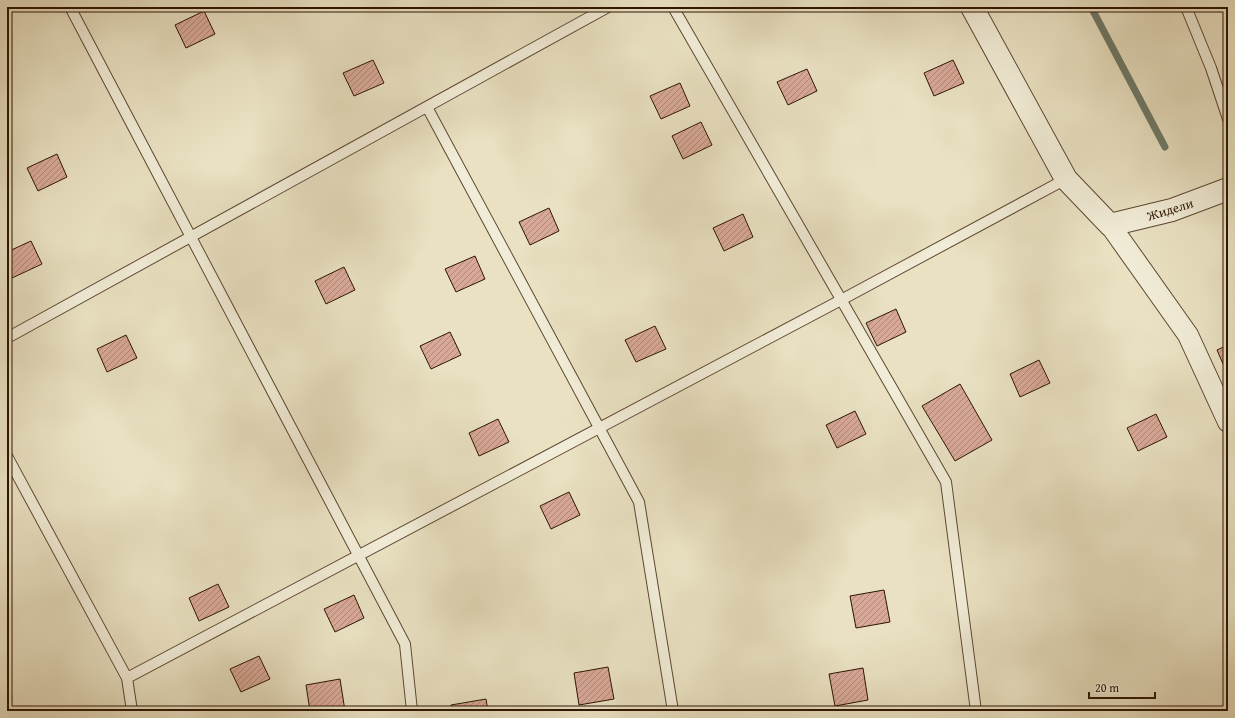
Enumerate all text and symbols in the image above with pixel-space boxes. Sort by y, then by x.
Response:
street label: Жидели [1144,193,1196,226]
scale bar [1089,674,1155,700]
text: 20 m [1095,679,1119,696]

